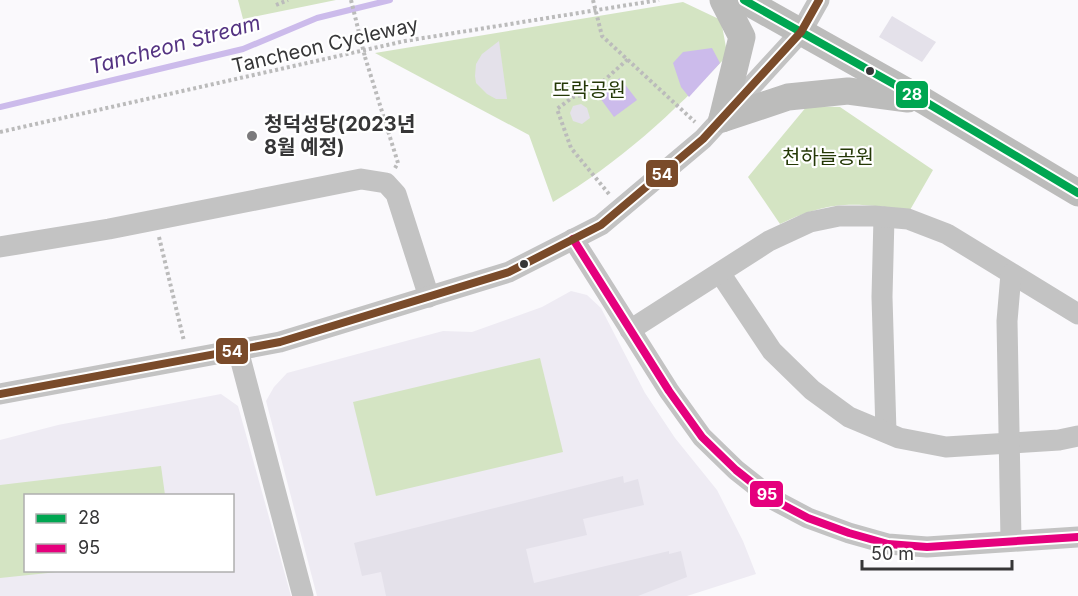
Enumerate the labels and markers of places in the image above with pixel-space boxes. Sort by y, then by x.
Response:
unlabelled marker [864,65,876,77]
place label: 청덕성당(2023년 8월 예정) [264,112,415,159]
marker: 청덕성당(2023년 8월 예정) [245,129,259,143]
unlabelled marker [518,258,530,270]

